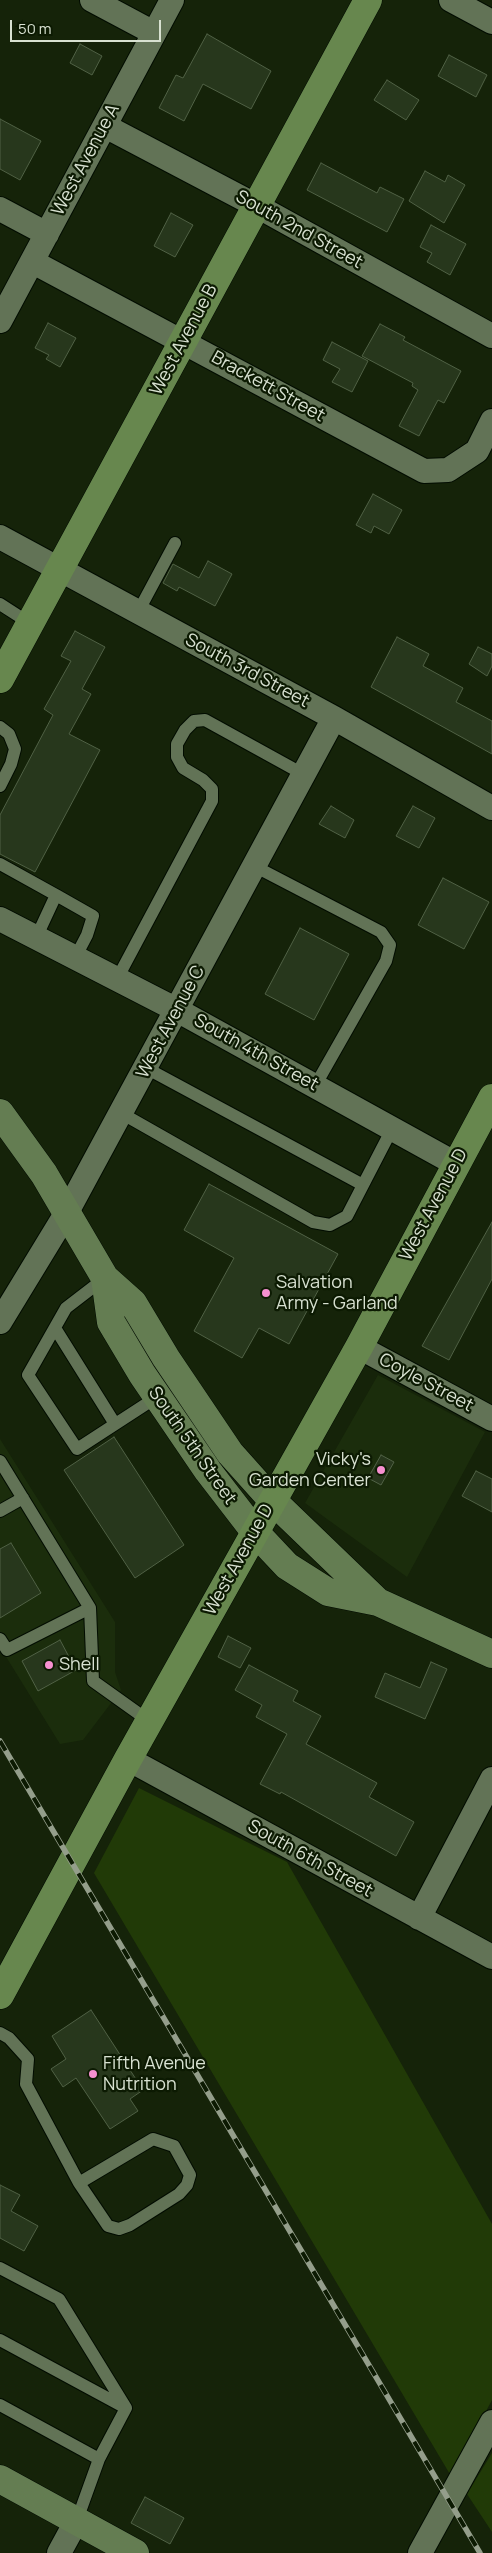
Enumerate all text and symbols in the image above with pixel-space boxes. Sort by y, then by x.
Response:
scale bar [12,10,164,42]
text: 50 m [18,18,52,39]
street label: West Avenue A [48,101,124,219]
street label: South 2nd Street [232,186,366,274]
street label: West Avenue B [146,281,222,399]
street label: Brackett Street [208,347,328,427]
street label: South 3rd Street [181,629,313,713]
street label: West Avenue C [132,962,210,1082]
street label: South 4th Street [190,1010,322,1096]
street label: West Avenue D [395,1145,473,1265]
place label: Salvation Army - Garland [276,1272,398,1315]
marker: Salvation Army - Garland [260,1287,272,1299]
street label: Coyle Street [375,1349,477,1417]
street label: South 5th Street [143,1383,241,1509]
place label: Vicky's Garden Center [249,1449,371,1492]
marker: Vicky's Garden Center [375,1464,387,1476]
street label: West Avenue D [200,1501,278,1619]
place label: Shell [59,1654,100,1676]
marker: Shell [43,1659,55,1671]
street label: South 6th Street [244,1816,376,1902]
place label: Fifth Avenue Nutrition [103,2053,206,2096]
marker: Fifth Avenue Nutrition [87,2068,99,2080]

